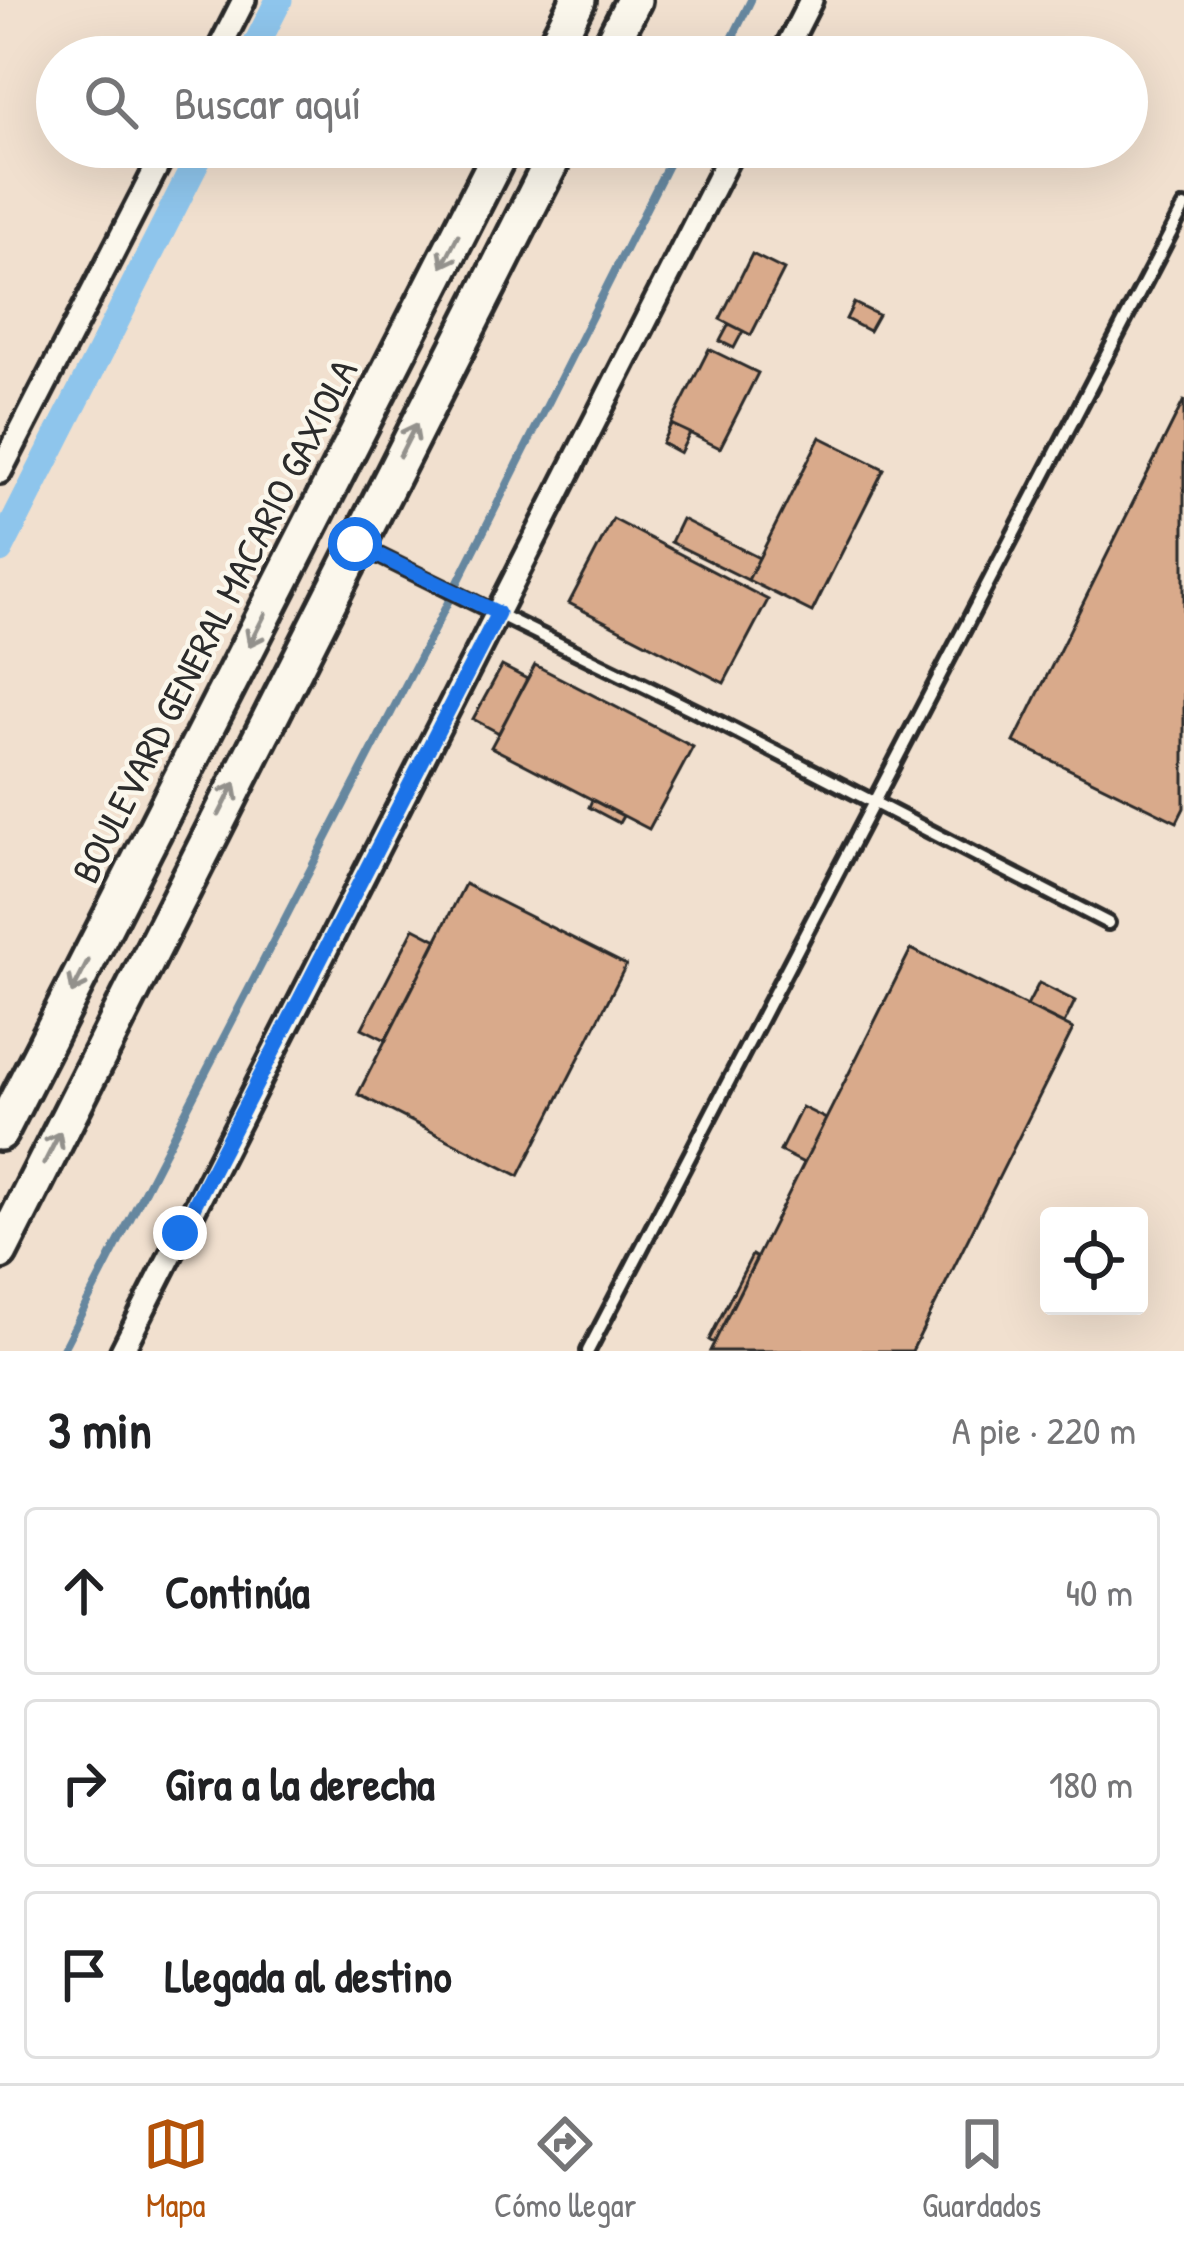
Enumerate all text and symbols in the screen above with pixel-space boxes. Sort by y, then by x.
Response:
search box [36,36,1148,168]
icon: search [78,69,144,135]
text: Buscar aquí [174,72,361,133]
one-way arrow [438,233,461,269]
street label: BOULEVARD GENERAL MACARIO GAXIOLA [58,350,369,892]
one-way arrow [398,423,421,458]
route start [328,517,382,571]
one-way arrow [245,611,268,647]
one-way arrow [217,782,240,817]
one-way arrow [67,959,90,994]
one-way arrow [42,1131,65,1166]
route end [153,1206,207,1260]
map controls [1040,1207,1148,1315]
button: locate [1040,1207,1148,1315]
text: 3 min [48,1395,152,1464]
text: A pie · 220 m [952,1403,1136,1456]
icon: ahead [51,1558,117,1624]
text: Continúa [165,1561,310,1622]
text: 40 m [1065,1565,1133,1618]
icon: right [51,1750,117,1816]
text: Gira a la derecha [165,1753,435,1814]
text: 180 m [1049,1757,1133,1810]
icon: arrive [51,1942,117,2008]
text: Llegada al destino [165,1945,452,2006]
tab: Mapa [143,2111,209,2227]
tab: Cómo llegar [494,2111,637,2227]
tab: Guardados [922,2111,1041,2227]

